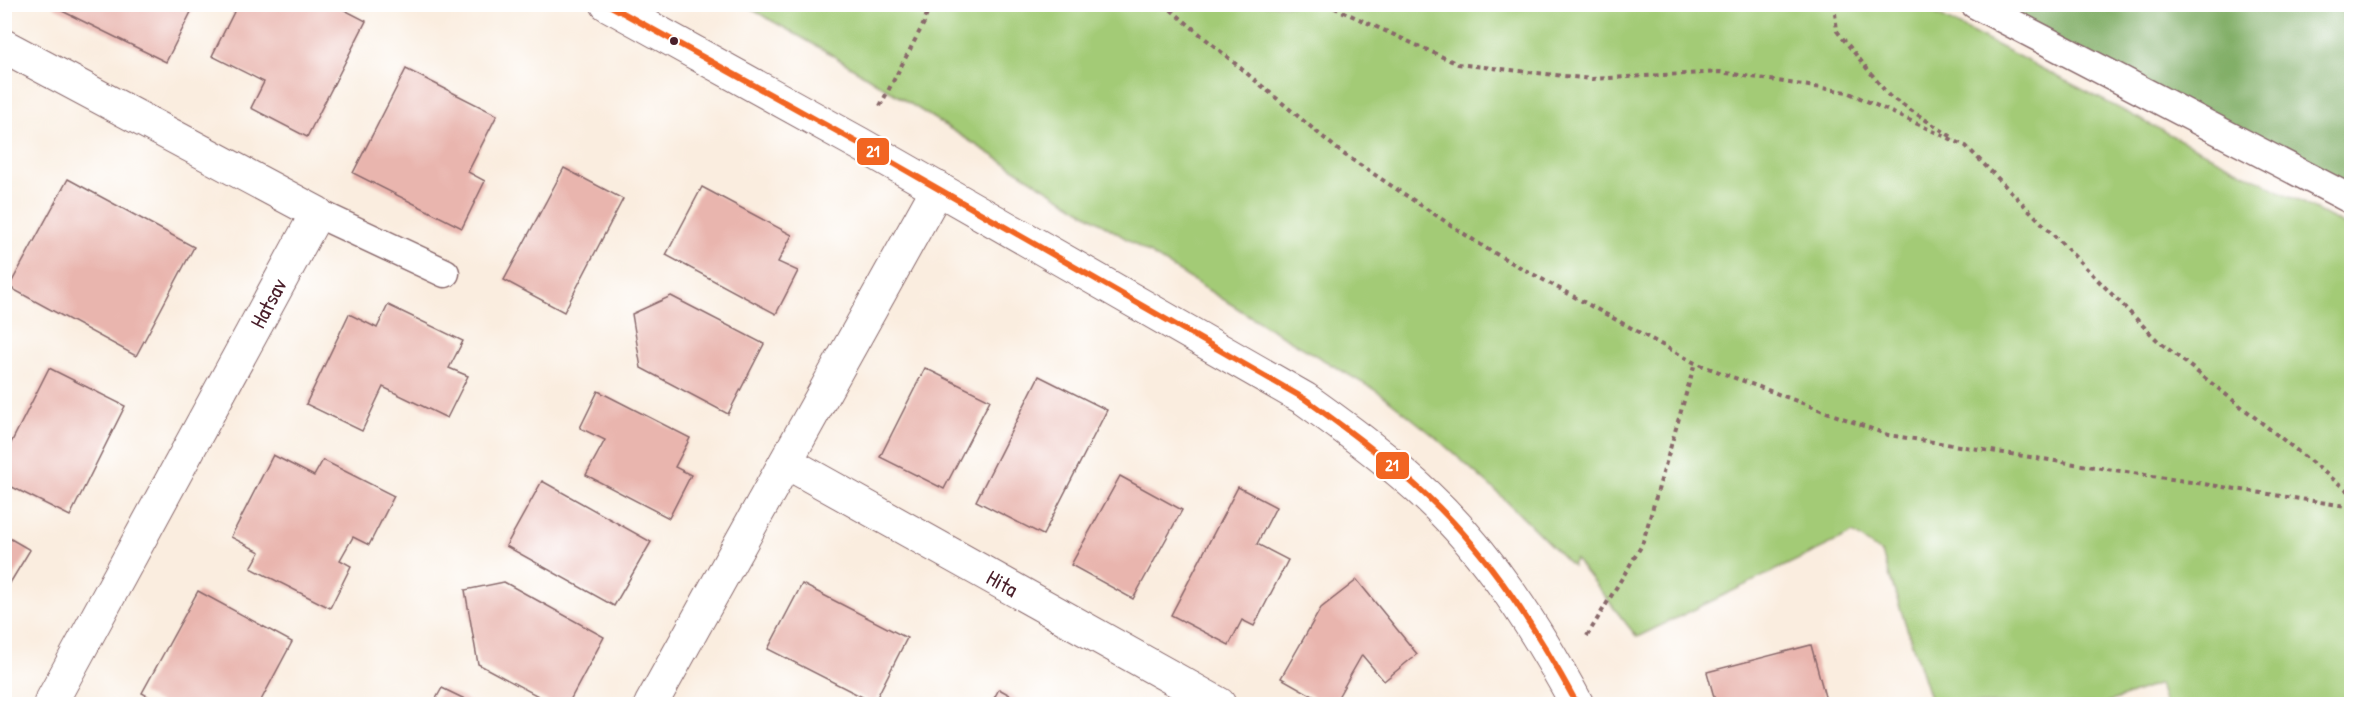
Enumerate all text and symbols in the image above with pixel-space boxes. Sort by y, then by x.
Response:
unlabelled marker [668,35,680,47]
line badge: 21 [856,137,890,166]
text: 21 [866,140,880,162]
street label: Hatsav [242,273,294,333]
line badge: 21 [1375,451,1410,480]
text: 21 [1385,454,1399,476]
street label: Hita [981,562,1024,604]

